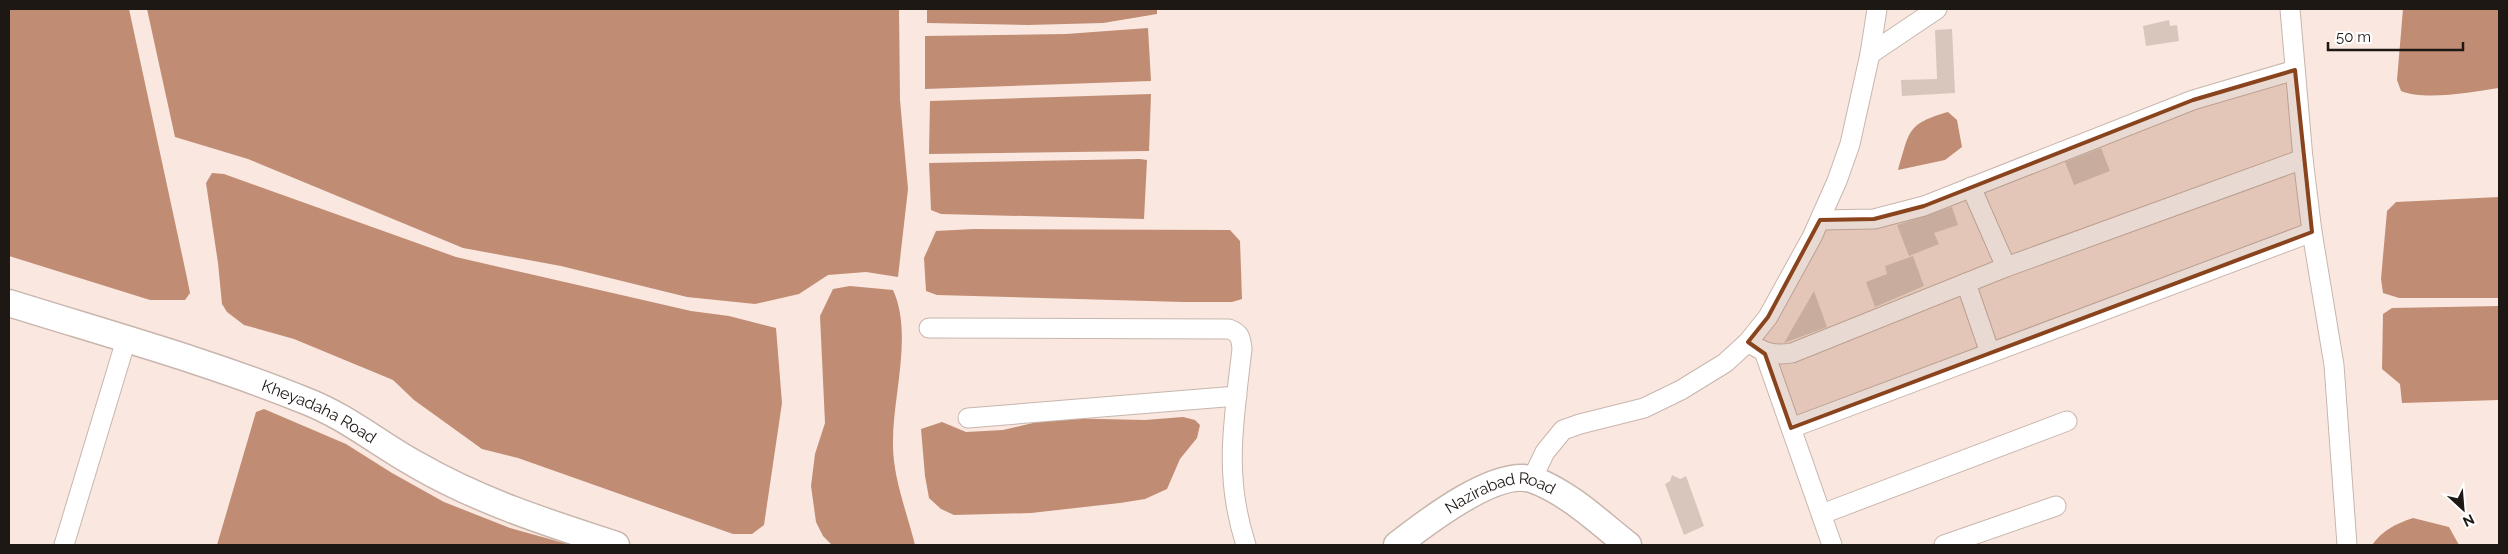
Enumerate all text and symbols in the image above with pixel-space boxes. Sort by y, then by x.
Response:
scale bar [2328,20,2463,52]
text: 50 m [2336,28,2371,46]
street label: Kheyadaha Road [259,376,380,447]
street label: Nazirabad Road [1442,469,1559,518]
north arrow [2438,484,2488,534]
text: N [2460,511,2477,530]

